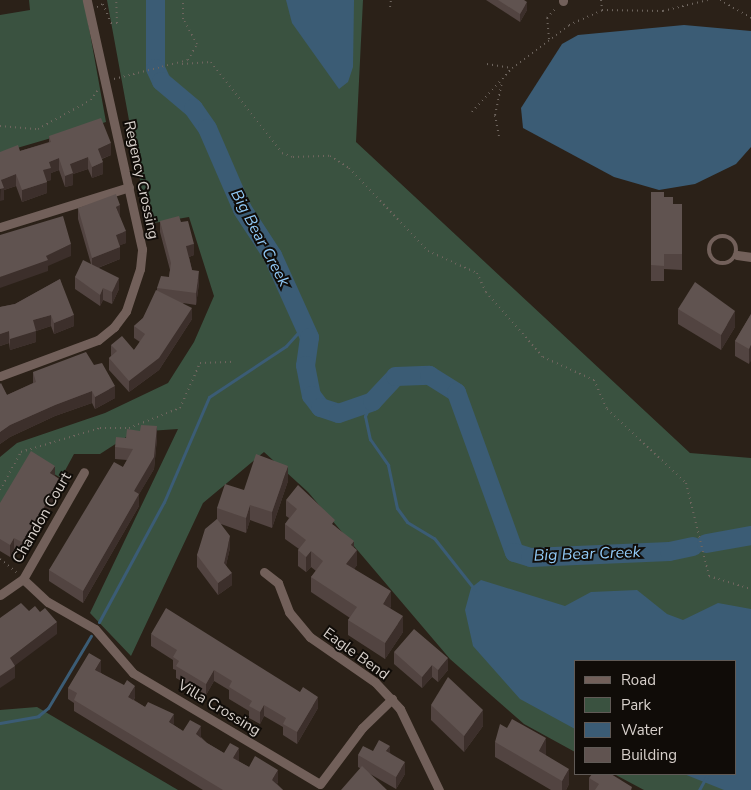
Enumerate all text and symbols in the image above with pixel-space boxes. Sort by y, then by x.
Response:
street label: Regency Crossing [120,119,162,241]
water label: Big Bear Creek [226,186,294,290]
street label: Chandon Court [9,469,75,567]
water label: Big Bear Creek [533,543,641,565]
street label: Eagle Bend [320,624,392,684]
legend [574,660,736,775]
text: Road [621,670,656,690]
street label: Villa Crossing [174,676,264,740]
text: Park [621,695,651,715]
text: Water [621,720,663,740]
text: Building [621,745,677,765]

